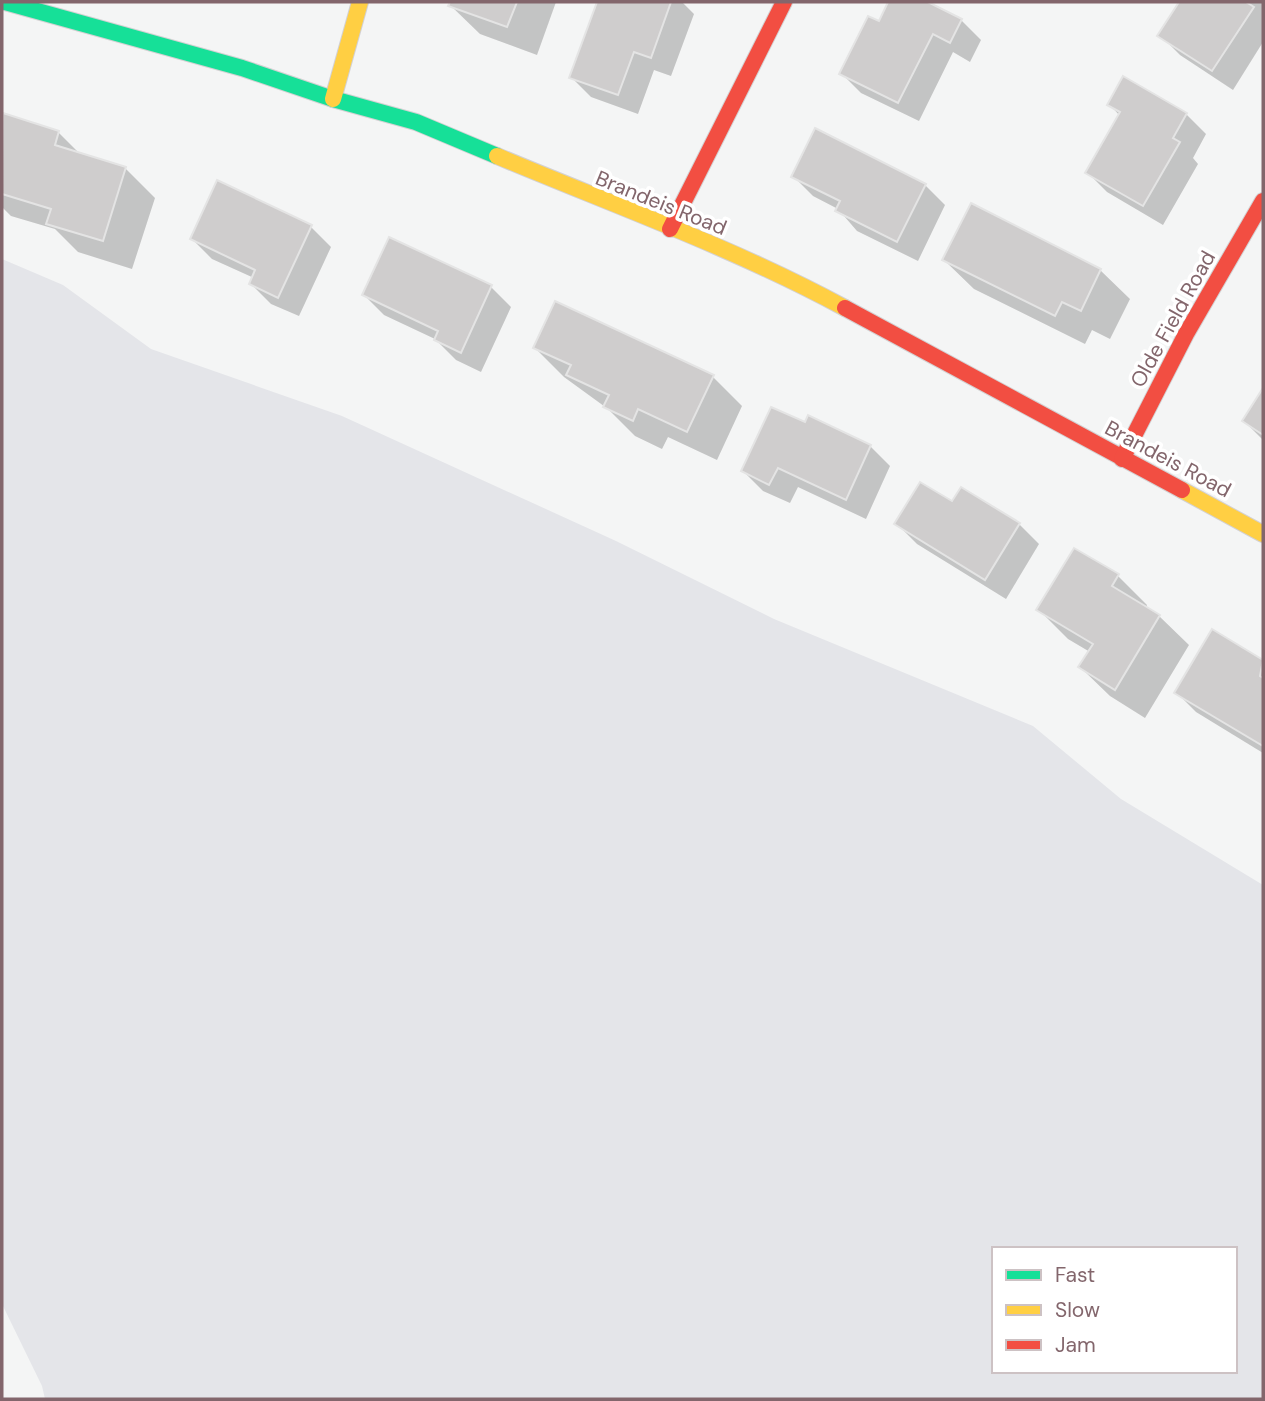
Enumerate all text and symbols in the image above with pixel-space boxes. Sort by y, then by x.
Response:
street label: Brandeis Road [591,164,731,242]
street label: Olde Field Road [1124,246,1222,392]
street label: Brandeis Road [1100,414,1236,504]
legend [992,1247,1237,1373]
text: Fast [1055,1261,1095,1289]
text: Slow [1055,1296,1100,1324]
text: Jam [1055,1331,1096,1359]

